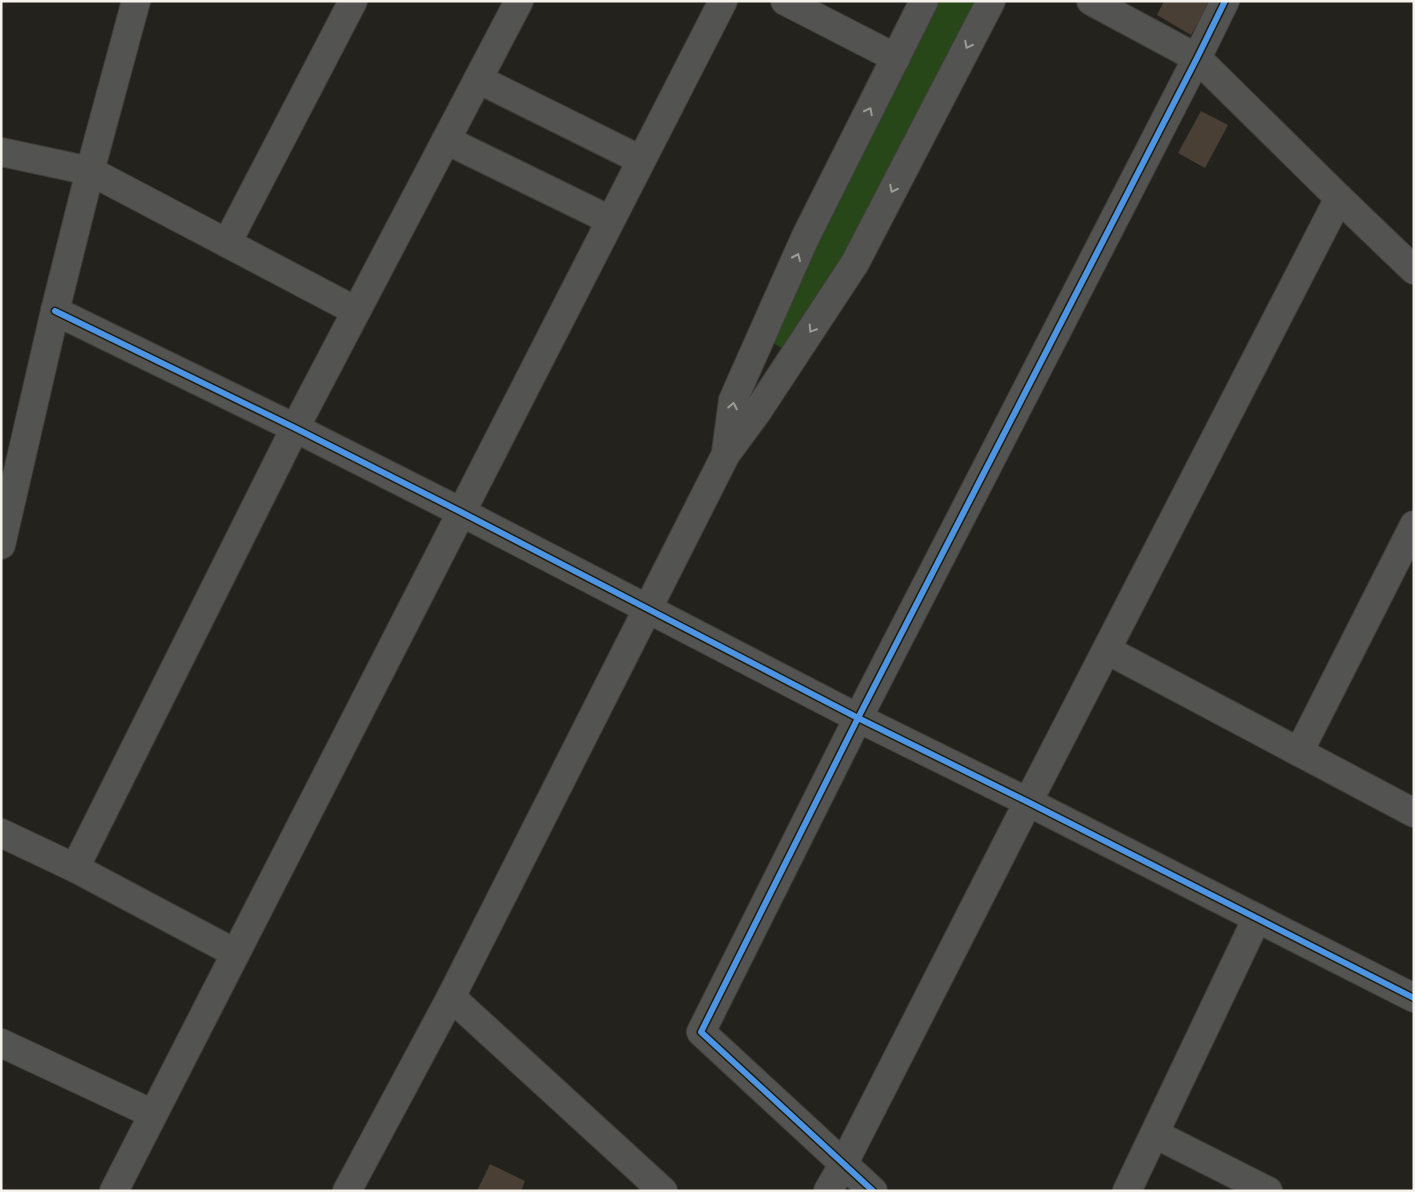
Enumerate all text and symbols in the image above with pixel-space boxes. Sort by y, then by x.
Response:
one-way arrow [964,39,974,48]
one-way arrow [863,107,873,116]
one-way arrow [889,183,899,192]
one-way arrow [790,253,801,262]
one-way arrow [808,324,818,333]
one-way arrow [727,401,737,410]

